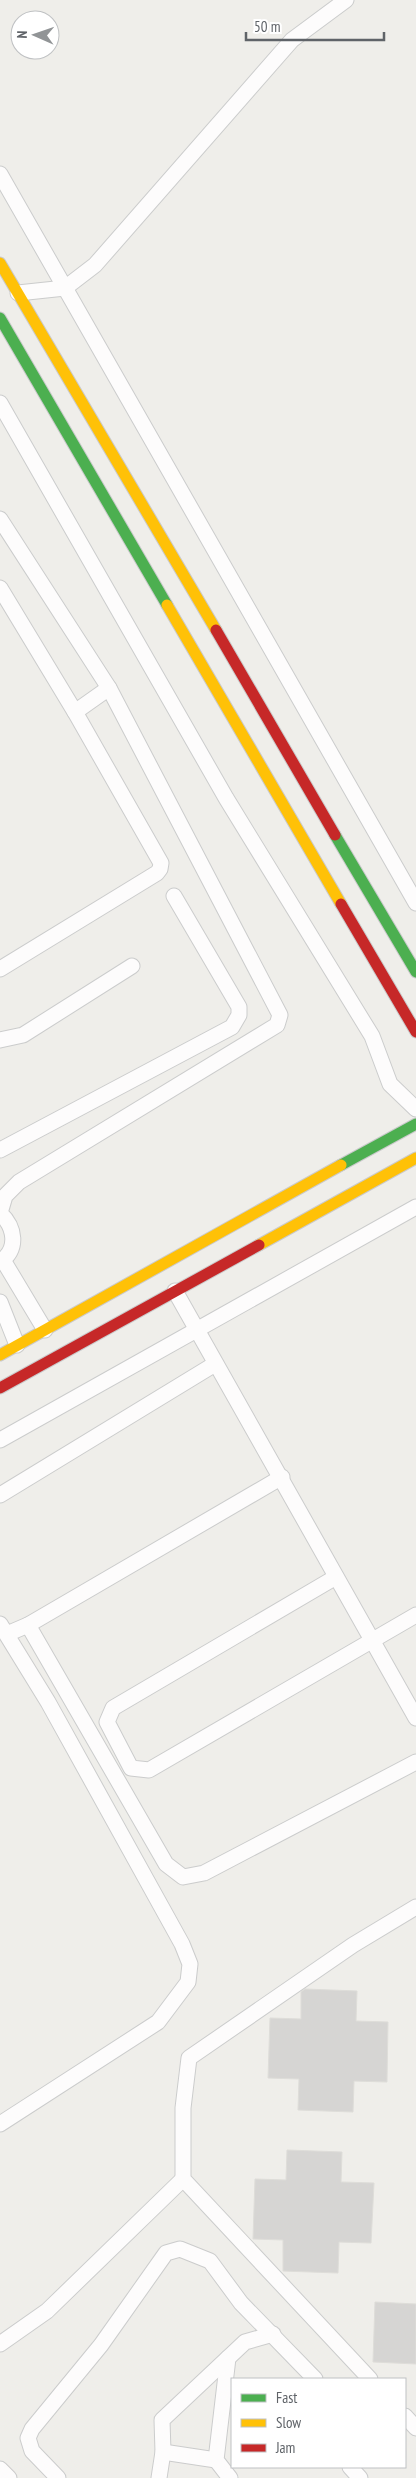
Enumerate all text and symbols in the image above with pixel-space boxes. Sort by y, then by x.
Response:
north arrow [10,10,60,60]
scale bar [246,10,384,42]
text: 50 m [254,17,280,36]
text: N [13,30,31,39]
legend [231,2378,406,2468]
text: Fast [276,2388,297,2407]
text: Slow [276,2413,301,2432]
text: Jam [275,2438,295,2457]

